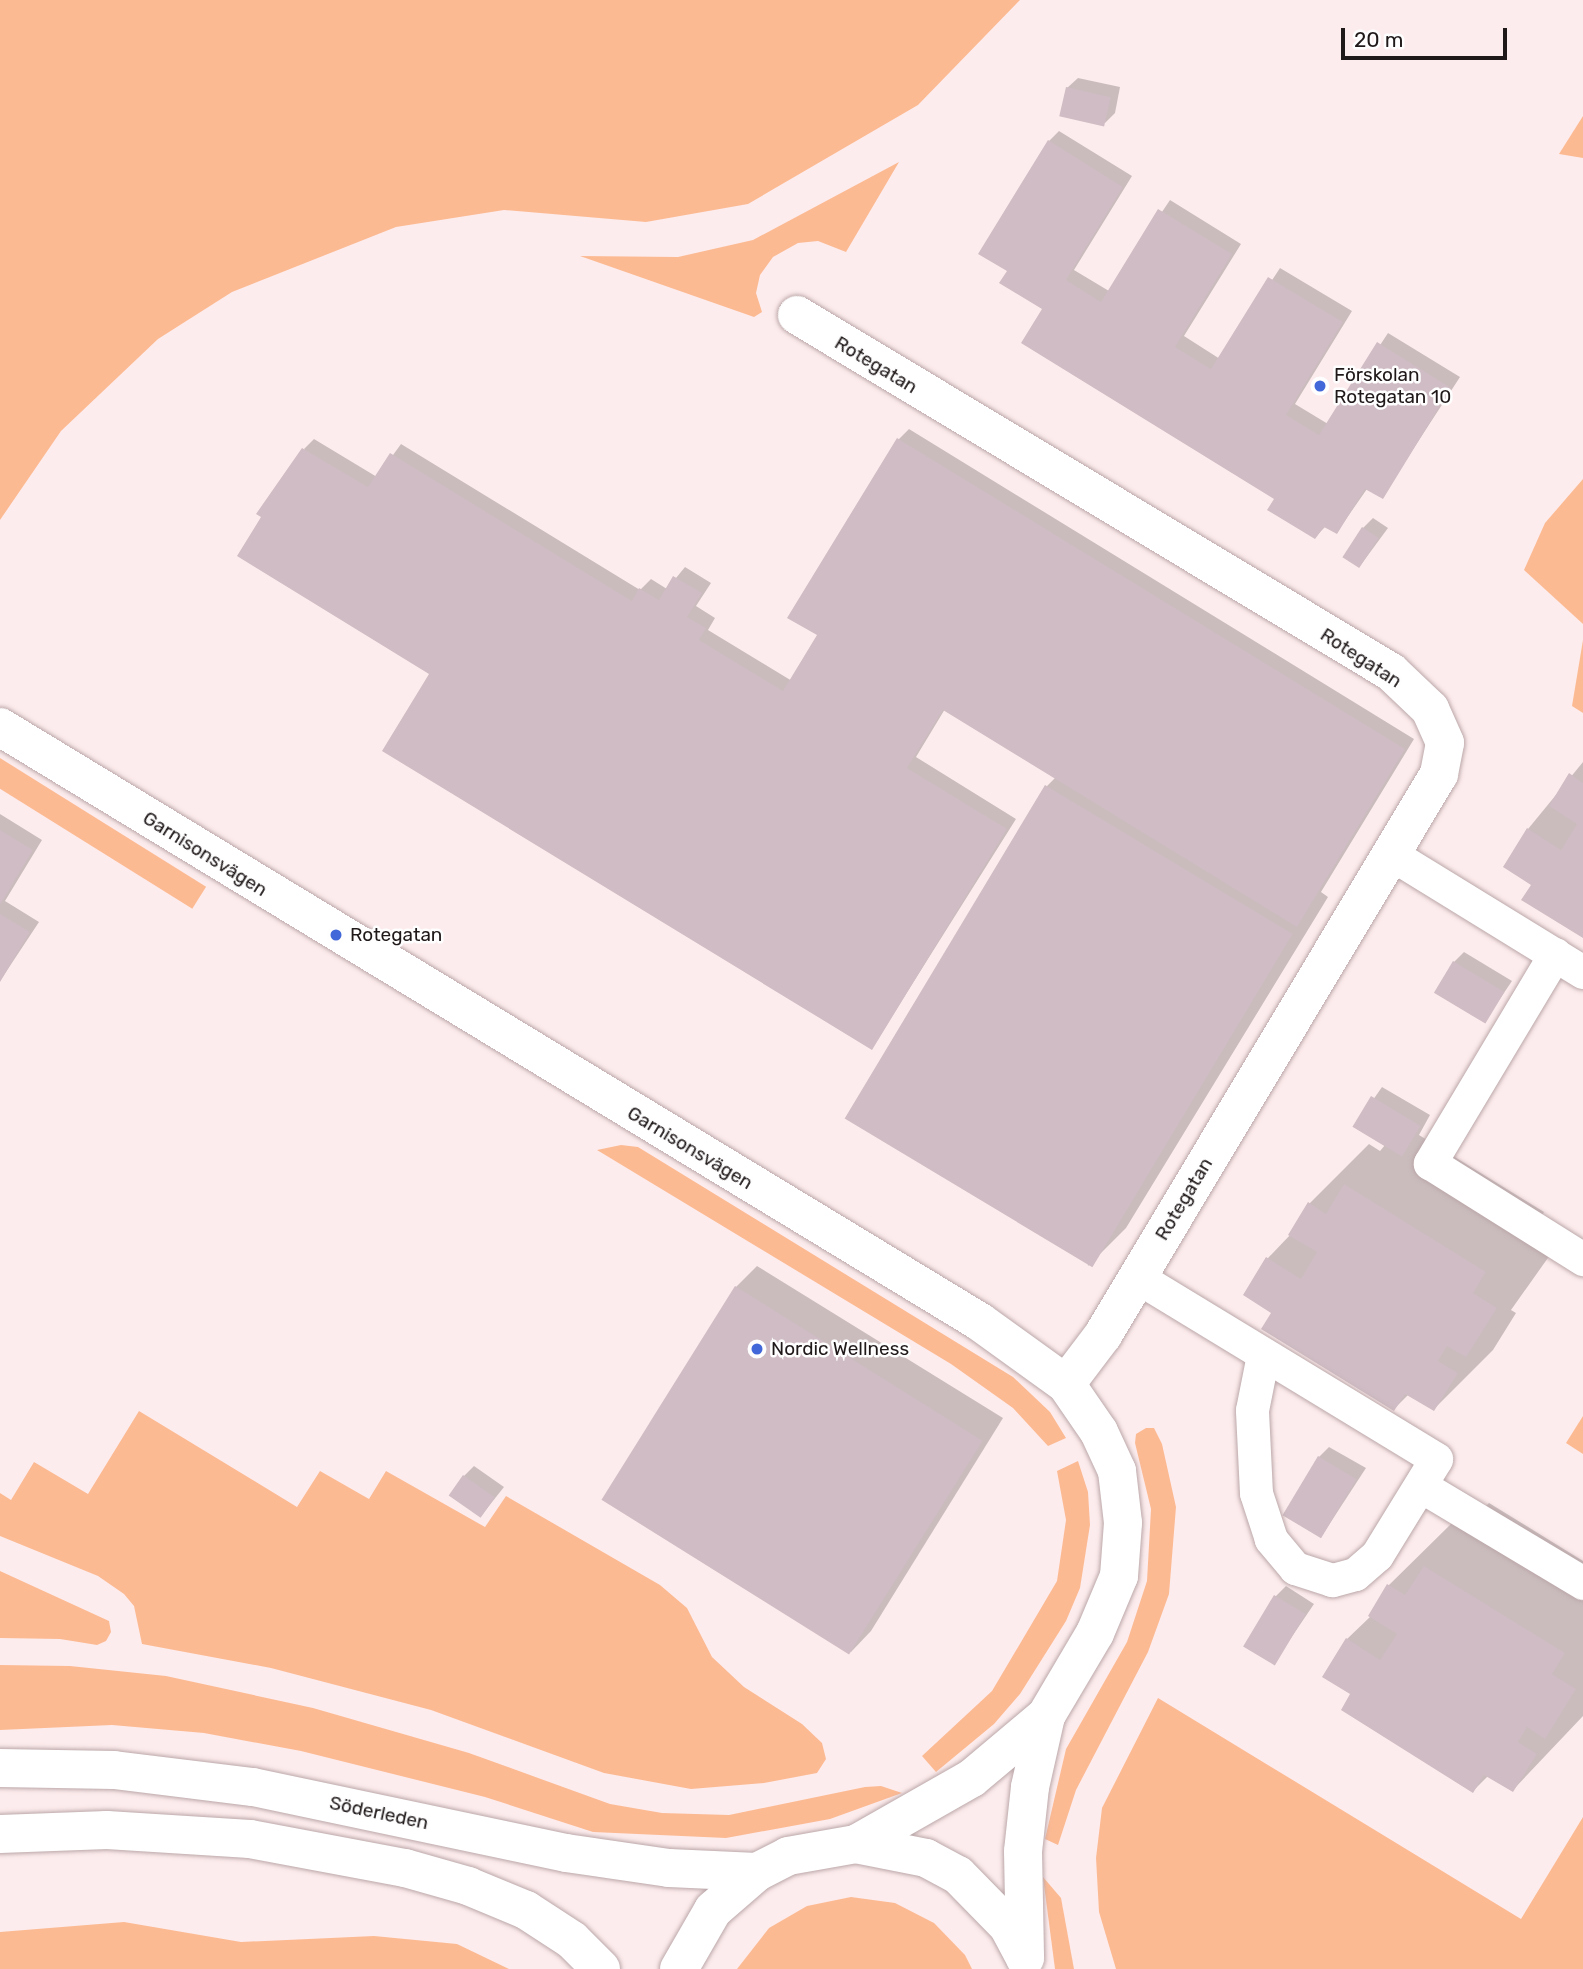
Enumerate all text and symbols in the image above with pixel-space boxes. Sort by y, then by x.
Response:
scale bar [1345,14,1511,58]
text: 20 m [1354,27,1403,52]
street label: Rotegatan [831,331,921,399]
place label: Förskolan Rotegatan 10 [1334,364,1451,408]
marker: Förskolan Rotegatan 10 [1312,378,1328,394]
street label: Rotegatan [1316,623,1406,693]
street label: Garnisonsvägen [139,807,271,901]
place label: Rotegatan [350,924,442,946]
marker: Rotegatan [328,927,344,943]
street label: Garnisonsvägen [623,1102,757,1194]
street label: Rotegatan [1150,1154,1218,1244]
place label: Nordic Wellness [771,1338,909,1360]
marker: Nordic Wellness [749,1341,765,1357]
street label: Söderleden [327,1791,431,1835]

